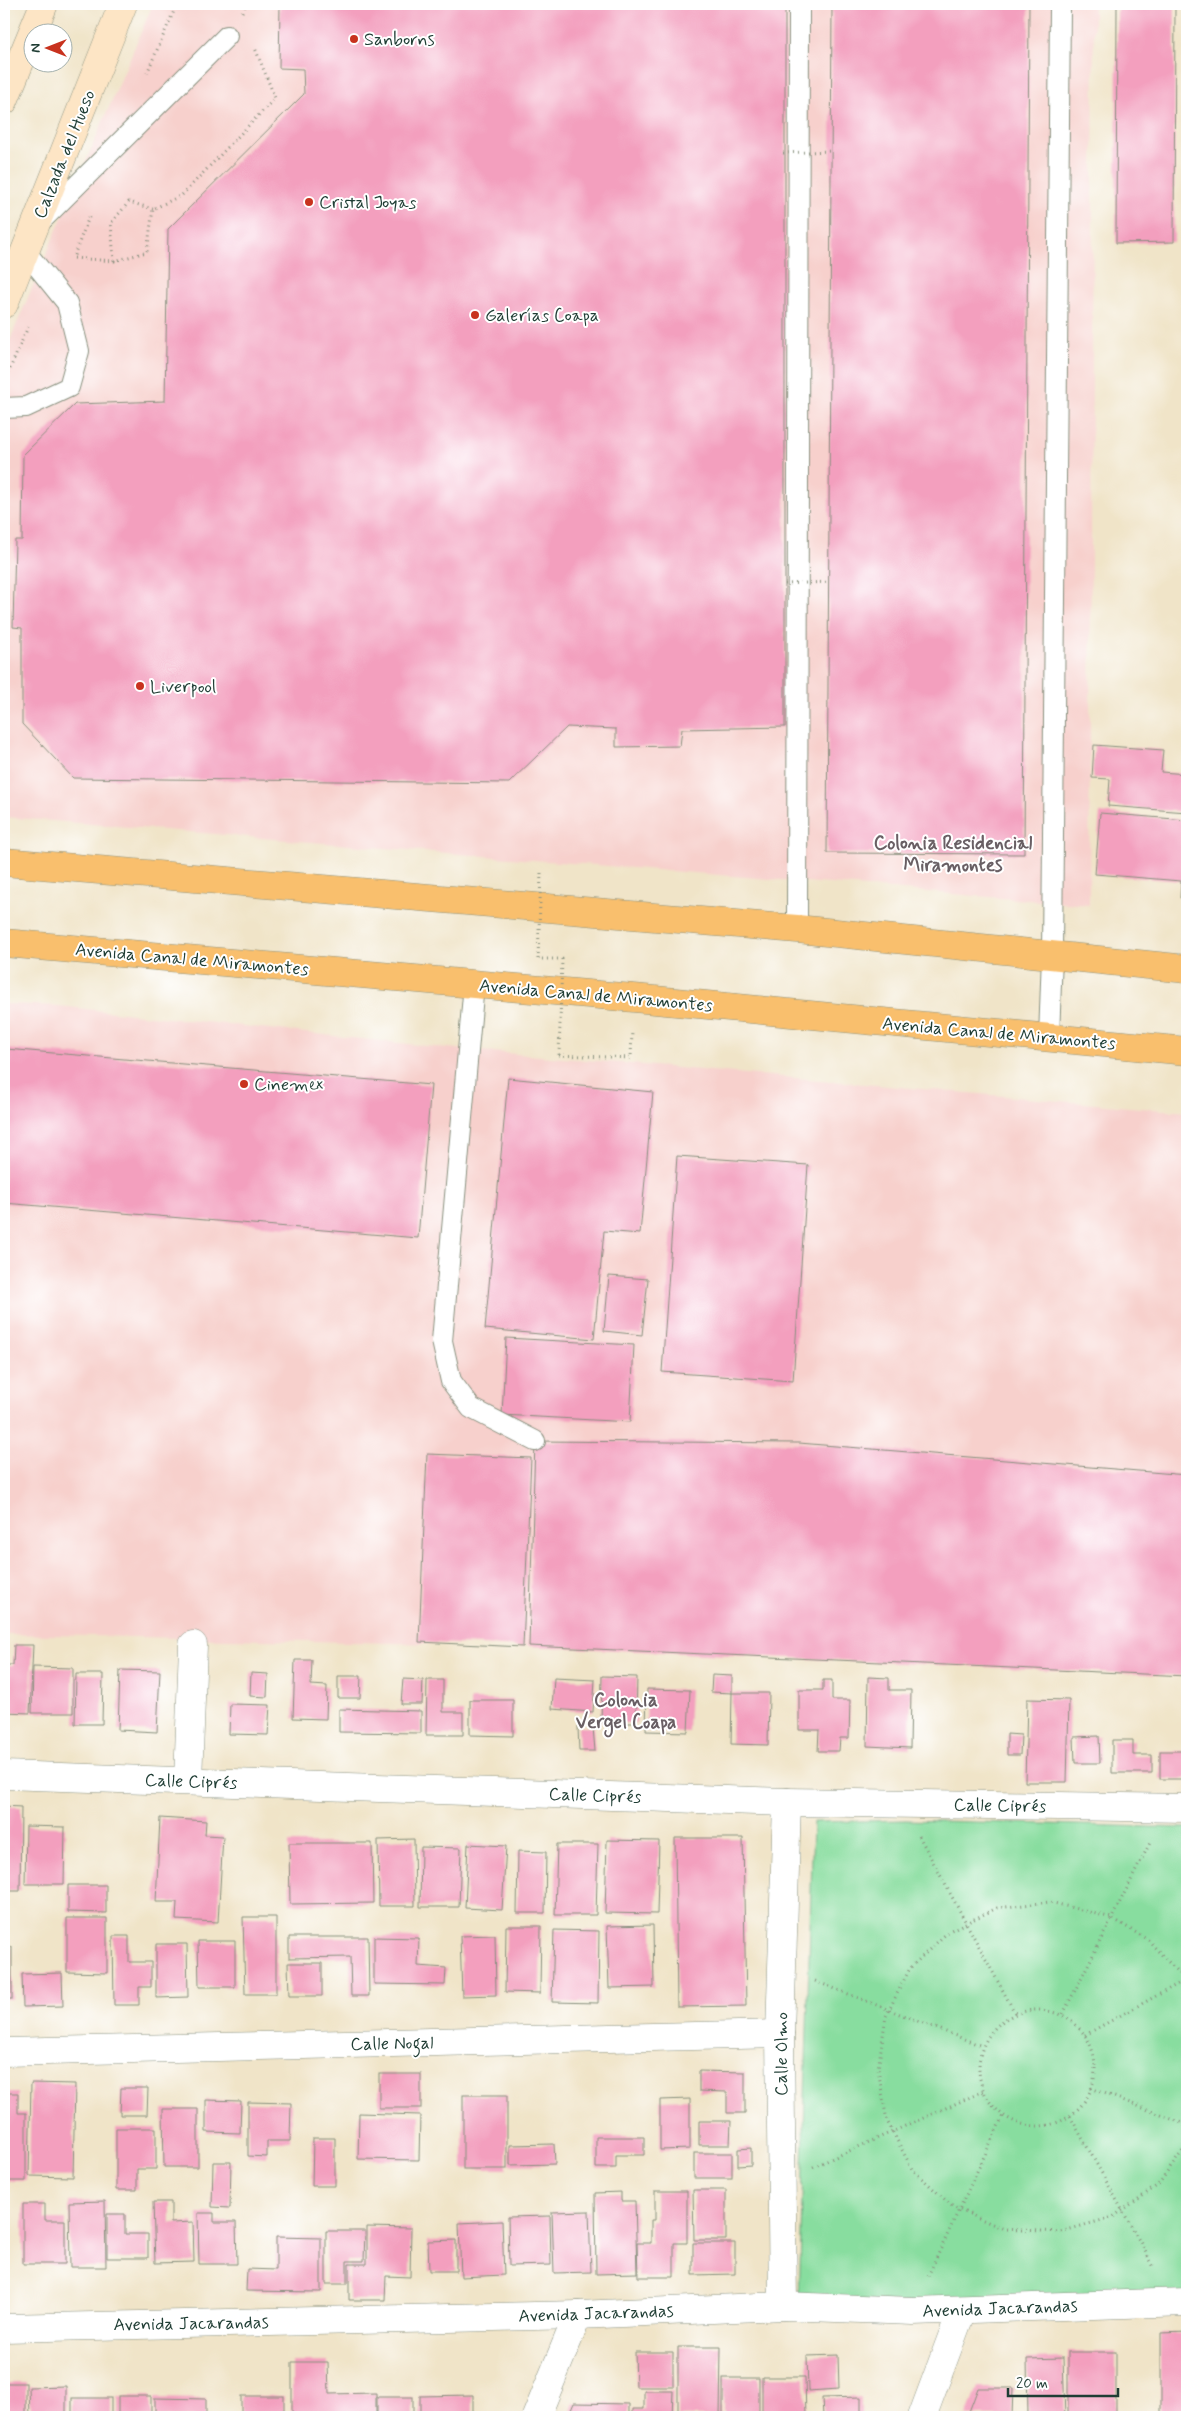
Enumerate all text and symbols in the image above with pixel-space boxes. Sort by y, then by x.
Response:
north arrow [22,22,72,72]
place label: Sanborns [364,28,435,52]
marker: Sanborns [348,33,360,45]
text: N [27,43,45,53]
street label: Calzada del Hueso [28,86,102,222]
place label: Cristal Joyas [319,191,416,215]
marker: Cristal Joyas [303,196,315,208]
place label: Galerías Coapa [485,304,599,328]
marker: Galerías Coapa [469,309,481,321]
place label: Liverpool [150,675,216,699]
marker: Liverpool [134,680,146,692]
district label: Colonia Residencial Miramontes [874,831,1033,878]
street label: Avenida Canal de Miramontes [74,938,310,982]
street label: Avenida Canal de Miramontes [478,974,714,1018]
street label: Avenida Canal de Miramontes [881,1012,1117,1056]
place label: Cinemex [254,1073,324,1097]
marker: Cinemex [238,1078,250,1090]
district label: Colonia Vergel Coapa [576,1688,676,1738]
street label: Calle Ciprés [144,1768,238,1796]
street label: Calle Ciprés [548,1782,642,1810]
street label: Calle Ciprés [953,1793,1047,1819]
street label: Calle Olmo [770,2012,794,2096]
street label: Calle Nogal [350,2031,434,2059]
street label: Avenida Jacarandas [922,2294,1078,2324]
street label: Avenida Jacarandas [518,2299,674,2329]
street label: Avenida Jacarandas [113,2311,269,2337]
scale bar [1008,2366,1118,2398]
text: 20 m [1016,2374,1048,2394]

